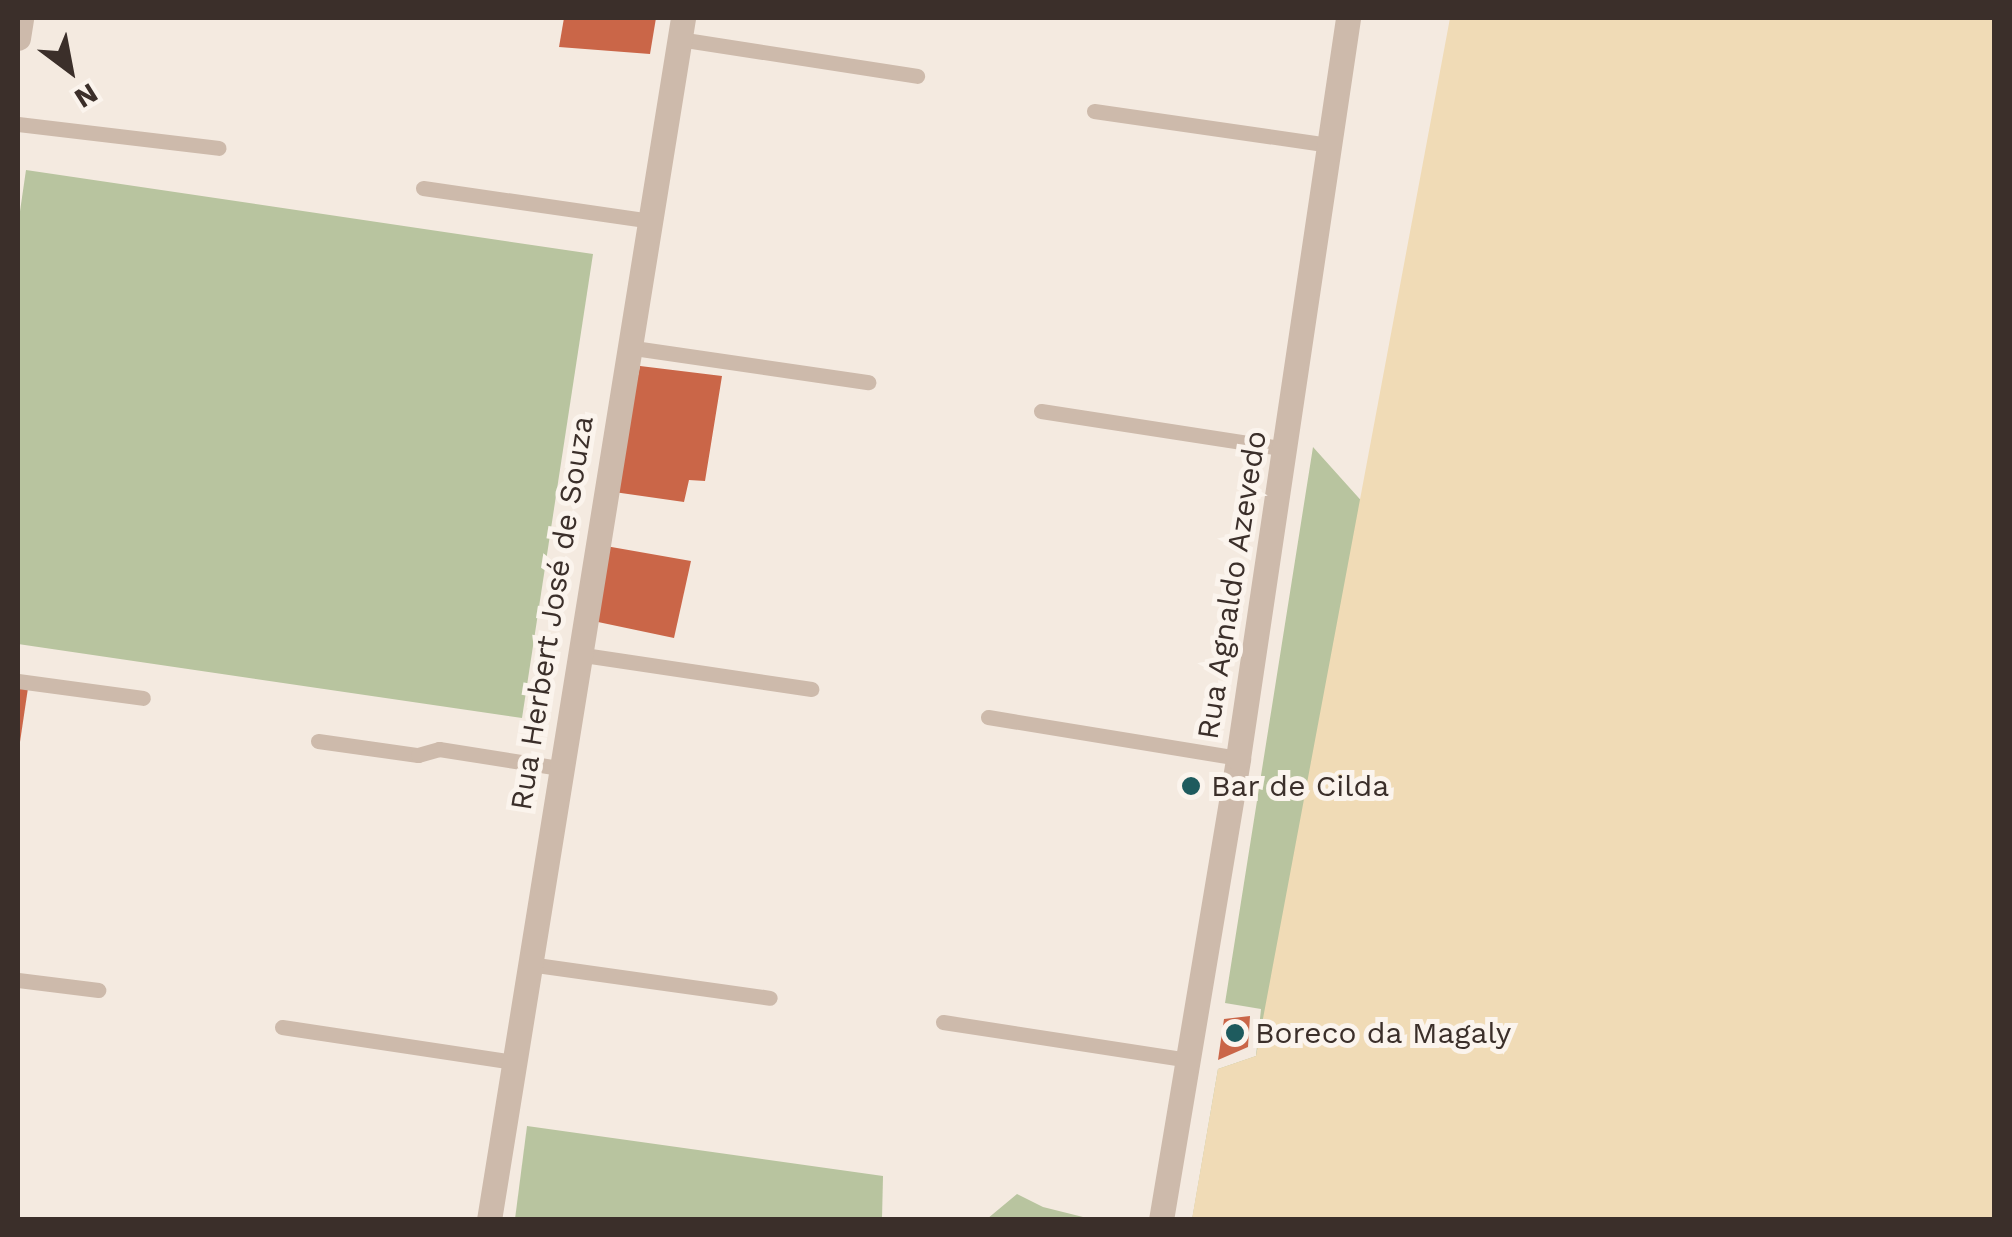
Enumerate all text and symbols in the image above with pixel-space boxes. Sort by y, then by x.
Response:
north arrow [20,20,120,120]
text: N [69,76,104,115]
street label: Rua Herbert José de Souza [503,413,601,813]
street label: Rua Agnaldo Azevedo [1190,427,1274,743]
place label: Bar de Cilda [1211,768,1390,804]
marker: Bar de Cilda [1180,775,1202,797]
place label: Boreco da Magaly [1255,1015,1512,1051]
marker: Boreco da Magaly [1224,1022,1246,1044]

